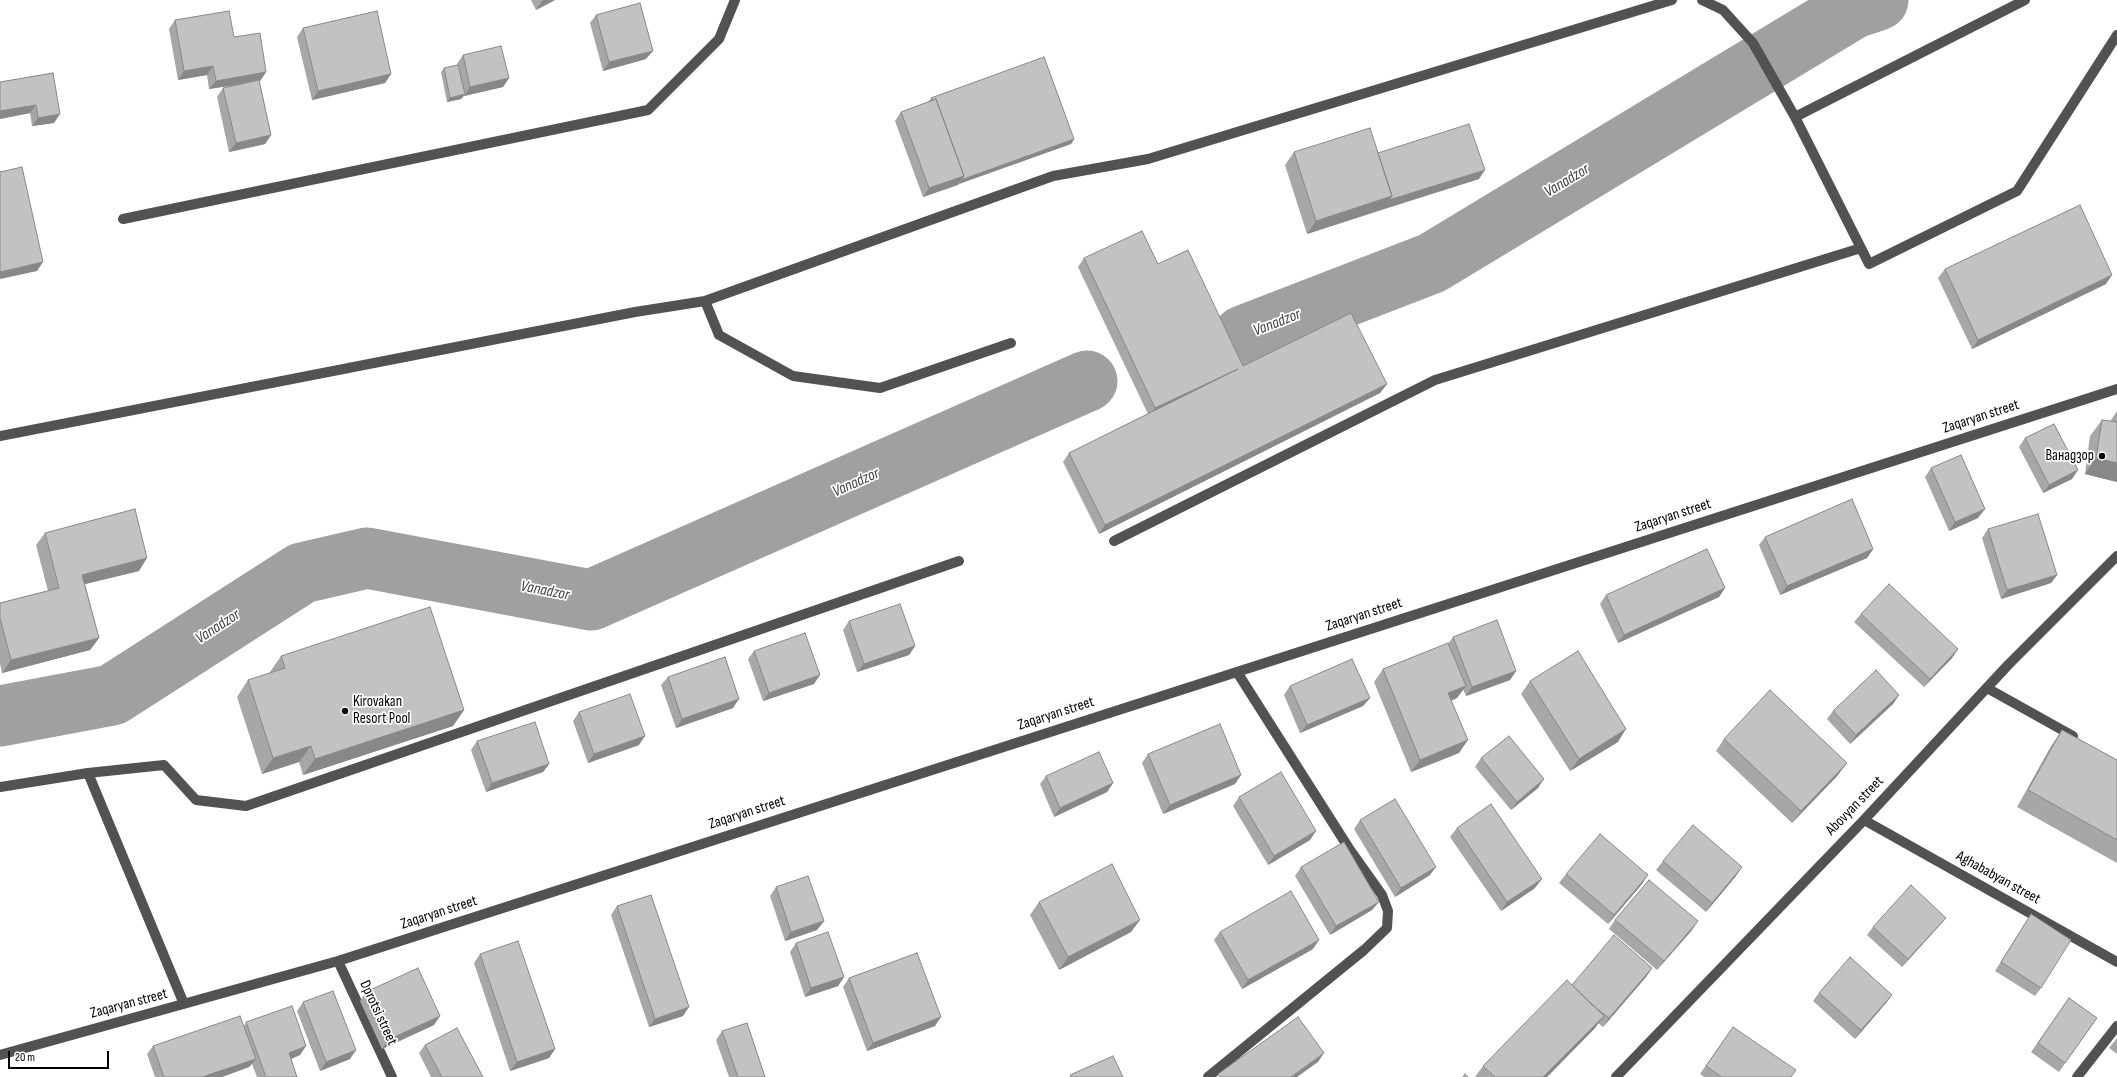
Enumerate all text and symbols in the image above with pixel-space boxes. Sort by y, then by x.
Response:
water label: Vanadzor [1541,160,1593,202]
water label: Vanadzor [1251,305,1303,341]
street label: Zaqaryan street [1941,396,2021,438]
place label: Ванадзор [2045,447,2094,465]
marker: Ванадзор [2097,451,2107,461]
water label: Vanadzor [830,464,882,502]
street label: Zaqaryan street [1633,495,1713,537]
water label: Vanadzor [519,577,571,605]
street label: Zaqaryan street [1324,594,1404,636]
water label: Vanadzor [192,606,244,648]
place label: Kirovakan Resort Pool [353,693,410,728]
street label: Zaqaryan street [1016,693,1096,735]
marker: Kirovakan Resort Pool [340,706,350,716]
street label: Abovyan street [1822,773,1888,839]
street label: Zaqaryan street [707,792,787,834]
street label: Aghababyan street [1953,847,2043,909]
street label: Zaqaryan street [399,892,479,934]
street label: Dprotsi street [355,978,401,1048]
street label: Zaqaryan street [89,985,169,1023]
scale bar [10,1043,111,1069]
text: 20 m [15,1050,35,1065]

